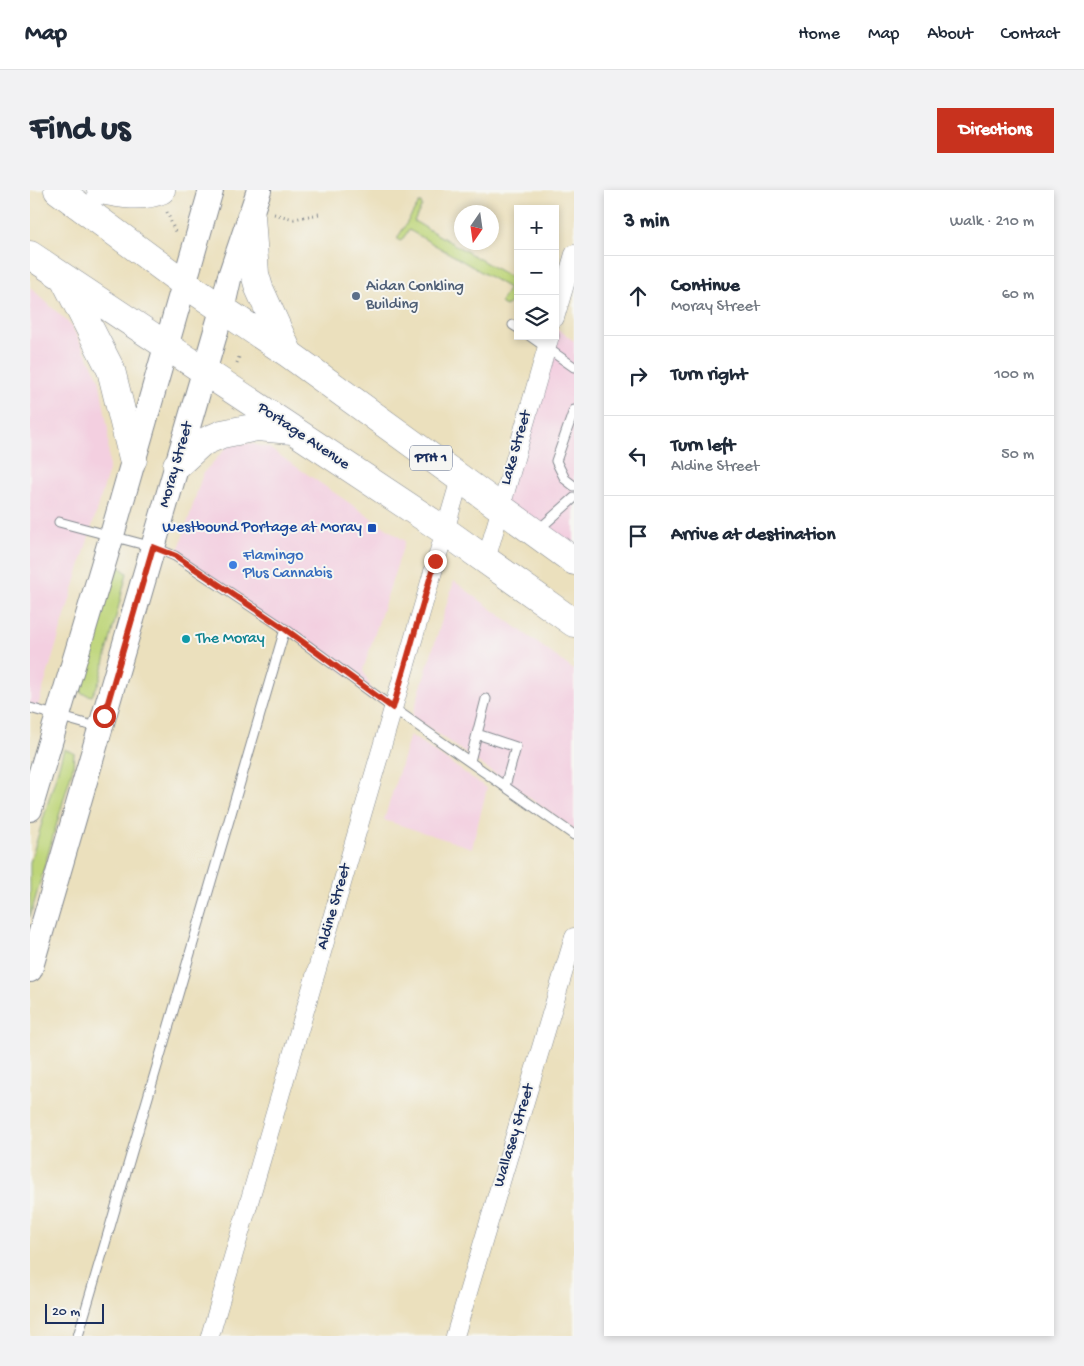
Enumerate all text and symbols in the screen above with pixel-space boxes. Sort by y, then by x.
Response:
text: Map [25,20,67,49]
text: Home [798,24,840,45]
text: Map [868,24,899,45]
text: About [927,24,973,45]
text: Contact [1001,24,1059,45]
button: Directions [937,108,1054,153]
text: Find us [30,110,130,151]
north arrow [454,205,499,250]
map controls [514,205,559,340]
button: + [514,205,559,250]
text: 3 min [624,210,669,235]
text: Walk · 210 m [950,213,1034,232]
button: − [514,250,559,295]
text: Continue [671,275,740,298]
place label: Aidan Conkling Building [365,278,464,315]
icon: ahead [624,282,652,310]
text: 60 m [1002,286,1034,305]
marker: Aidan Conkling Building [350,290,362,302]
button: layers [514,295,559,340]
text: Moray Street [671,298,759,317]
icon: right [624,362,652,390]
text: Turn right [671,364,747,387]
text: 100 m [994,366,1034,385]
street label: Portage Avenue [252,399,353,475]
street label: Lake Street [497,407,537,487]
street label: Moray Street [156,419,199,510]
text: Turn left [671,435,735,458]
icon: left [624,442,652,470]
road number: PTH 1 [410,446,452,470]
text: 50 m [1001,446,1034,465]
text: Aldine Street [671,458,759,477]
place label: Westbound Portage at Moray [162,519,362,538]
marker: Westbound Portage at Moray [366,522,378,534]
icon: arrive [624,522,652,550]
text: Arrive at destination [671,524,835,547]
place label: Flamingo Plus Cannabis [242,547,333,584]
route end [424,550,447,573]
marker: Flamingo Plus Cannabis [227,559,239,571]
place label: The Moray [195,630,265,649]
marker: The Moray [180,633,192,645]
route start [93,705,116,728]
street label: Aldine Street [314,861,357,952]
street label: Wallasey Street [490,1081,540,1190]
scale bar [45,1301,104,1324]
text: 20 m [52,1304,80,1321]

